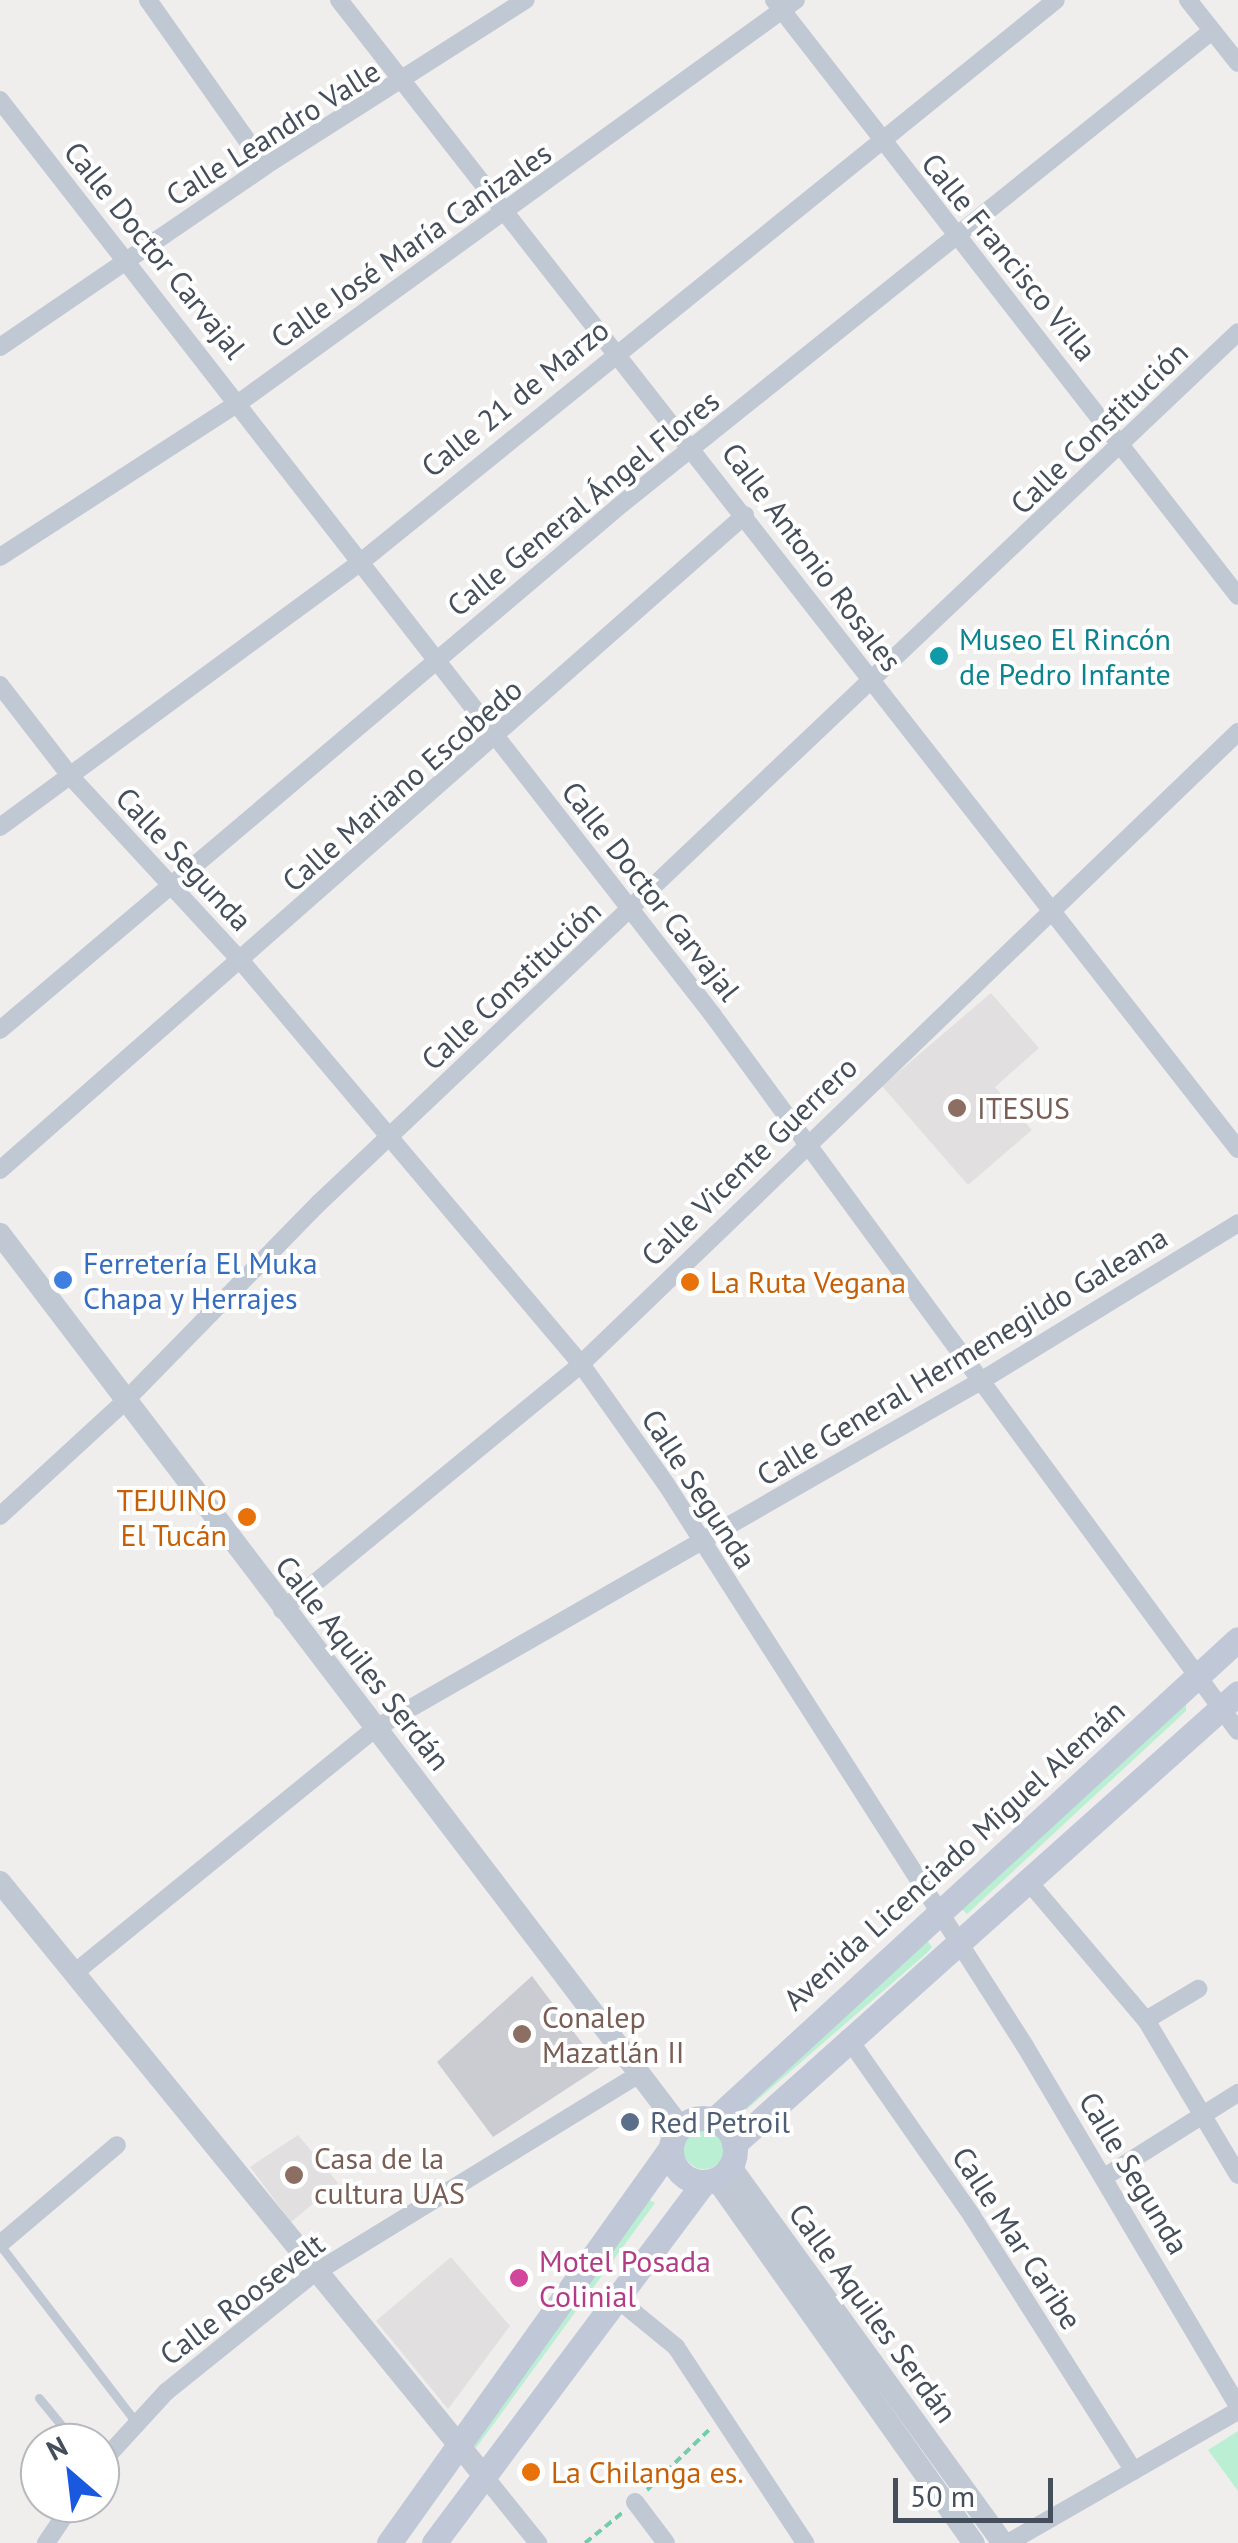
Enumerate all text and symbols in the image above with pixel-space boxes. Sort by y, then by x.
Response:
street label: Calle Leandro Valle [159,53,387,213]
street label: Calle Doctor Carvajal [57,134,253,366]
street label: Calle José María Canizales [264,135,558,355]
street label: Calle Francisco Villa [914,145,1104,369]
street label: Calle 21 de Marzo [414,312,616,484]
street label: Calle Constitución [1003,334,1195,522]
street label: Calle General Ángel Flores [440,382,726,624]
street label: Calle Antonio Rosales [714,435,910,679]
place label: Museo El Rincón de Pedro Infante [959,621,1171,692]
marker: Museo El Rincón de Pedro Infante [928,645,950,667]
street label: Calle Mariano Escobedo [275,671,529,899]
street label: Calle Doctor Carvajal [554,774,748,1008]
street label: Calle Segunda [108,780,260,938]
street label: Calle Constitución [414,893,608,1077]
street label: Calle Vicente Guerrero [633,1049,865,1273]
place label: ITESUS [977,1090,1070,1126]
marker: ITESUS [946,1097,968,1119]
street label: Calle General Hermenegildo Galeana [750,1219,1174,1493]
place label: Ferretería El Muka Chapa y Herrajes [83,1245,318,1316]
place label: La Ruta Vegana [710,1264,907,1300]
marker: Ferretería El Muka Chapa y Herrajes [52,1269,74,1291]
marker: La Ruta Vegana [679,1271,701,1293]
street label: Calle Segunda [634,1403,764,1575]
place label: TEJUINO El Tucán [117,1482,227,1552]
marker: TEJUINO El Tucán [236,1506,258,1528]
street label: Calle Aquiles Serdán [268,1548,458,1778]
street label: Avenida Licenciado Miguel Alemán [776,1692,1132,2018]
place label: Conalep Mazatlán II [542,1999,685,2070]
marker: Conalep Mazatlán II [511,2023,533,2045]
street label: Calle Segunda [1071,2085,1197,2261]
place label: Red Petroil [650,2104,790,2140]
marker: Red Petroil [619,2111,641,2133]
place label: Casa de la cultura UAS [314,2140,465,2210]
street label: Calle Mar Caribe [945,2140,1089,2336]
marker: Casa de la cultura UAS [283,2164,305,2186]
street label: Calle Aquiles Serdán [781,2196,965,2430]
street label: Calle Roosevelt [153,2226,331,2372]
place label: Motel Posada Colinial [539,2243,711,2314]
marker: Motel Posada Colinial [508,2267,530,2289]
north arrow [20,2423,120,2523]
text: N [40,2427,73,2468]
place label: La Chilanga es. [551,2454,744,2490]
scale bar [898,2458,1058,2520]
marker: La Chilanga es. [520,2461,542,2483]
text: 50 m [910,2476,975,2515]

